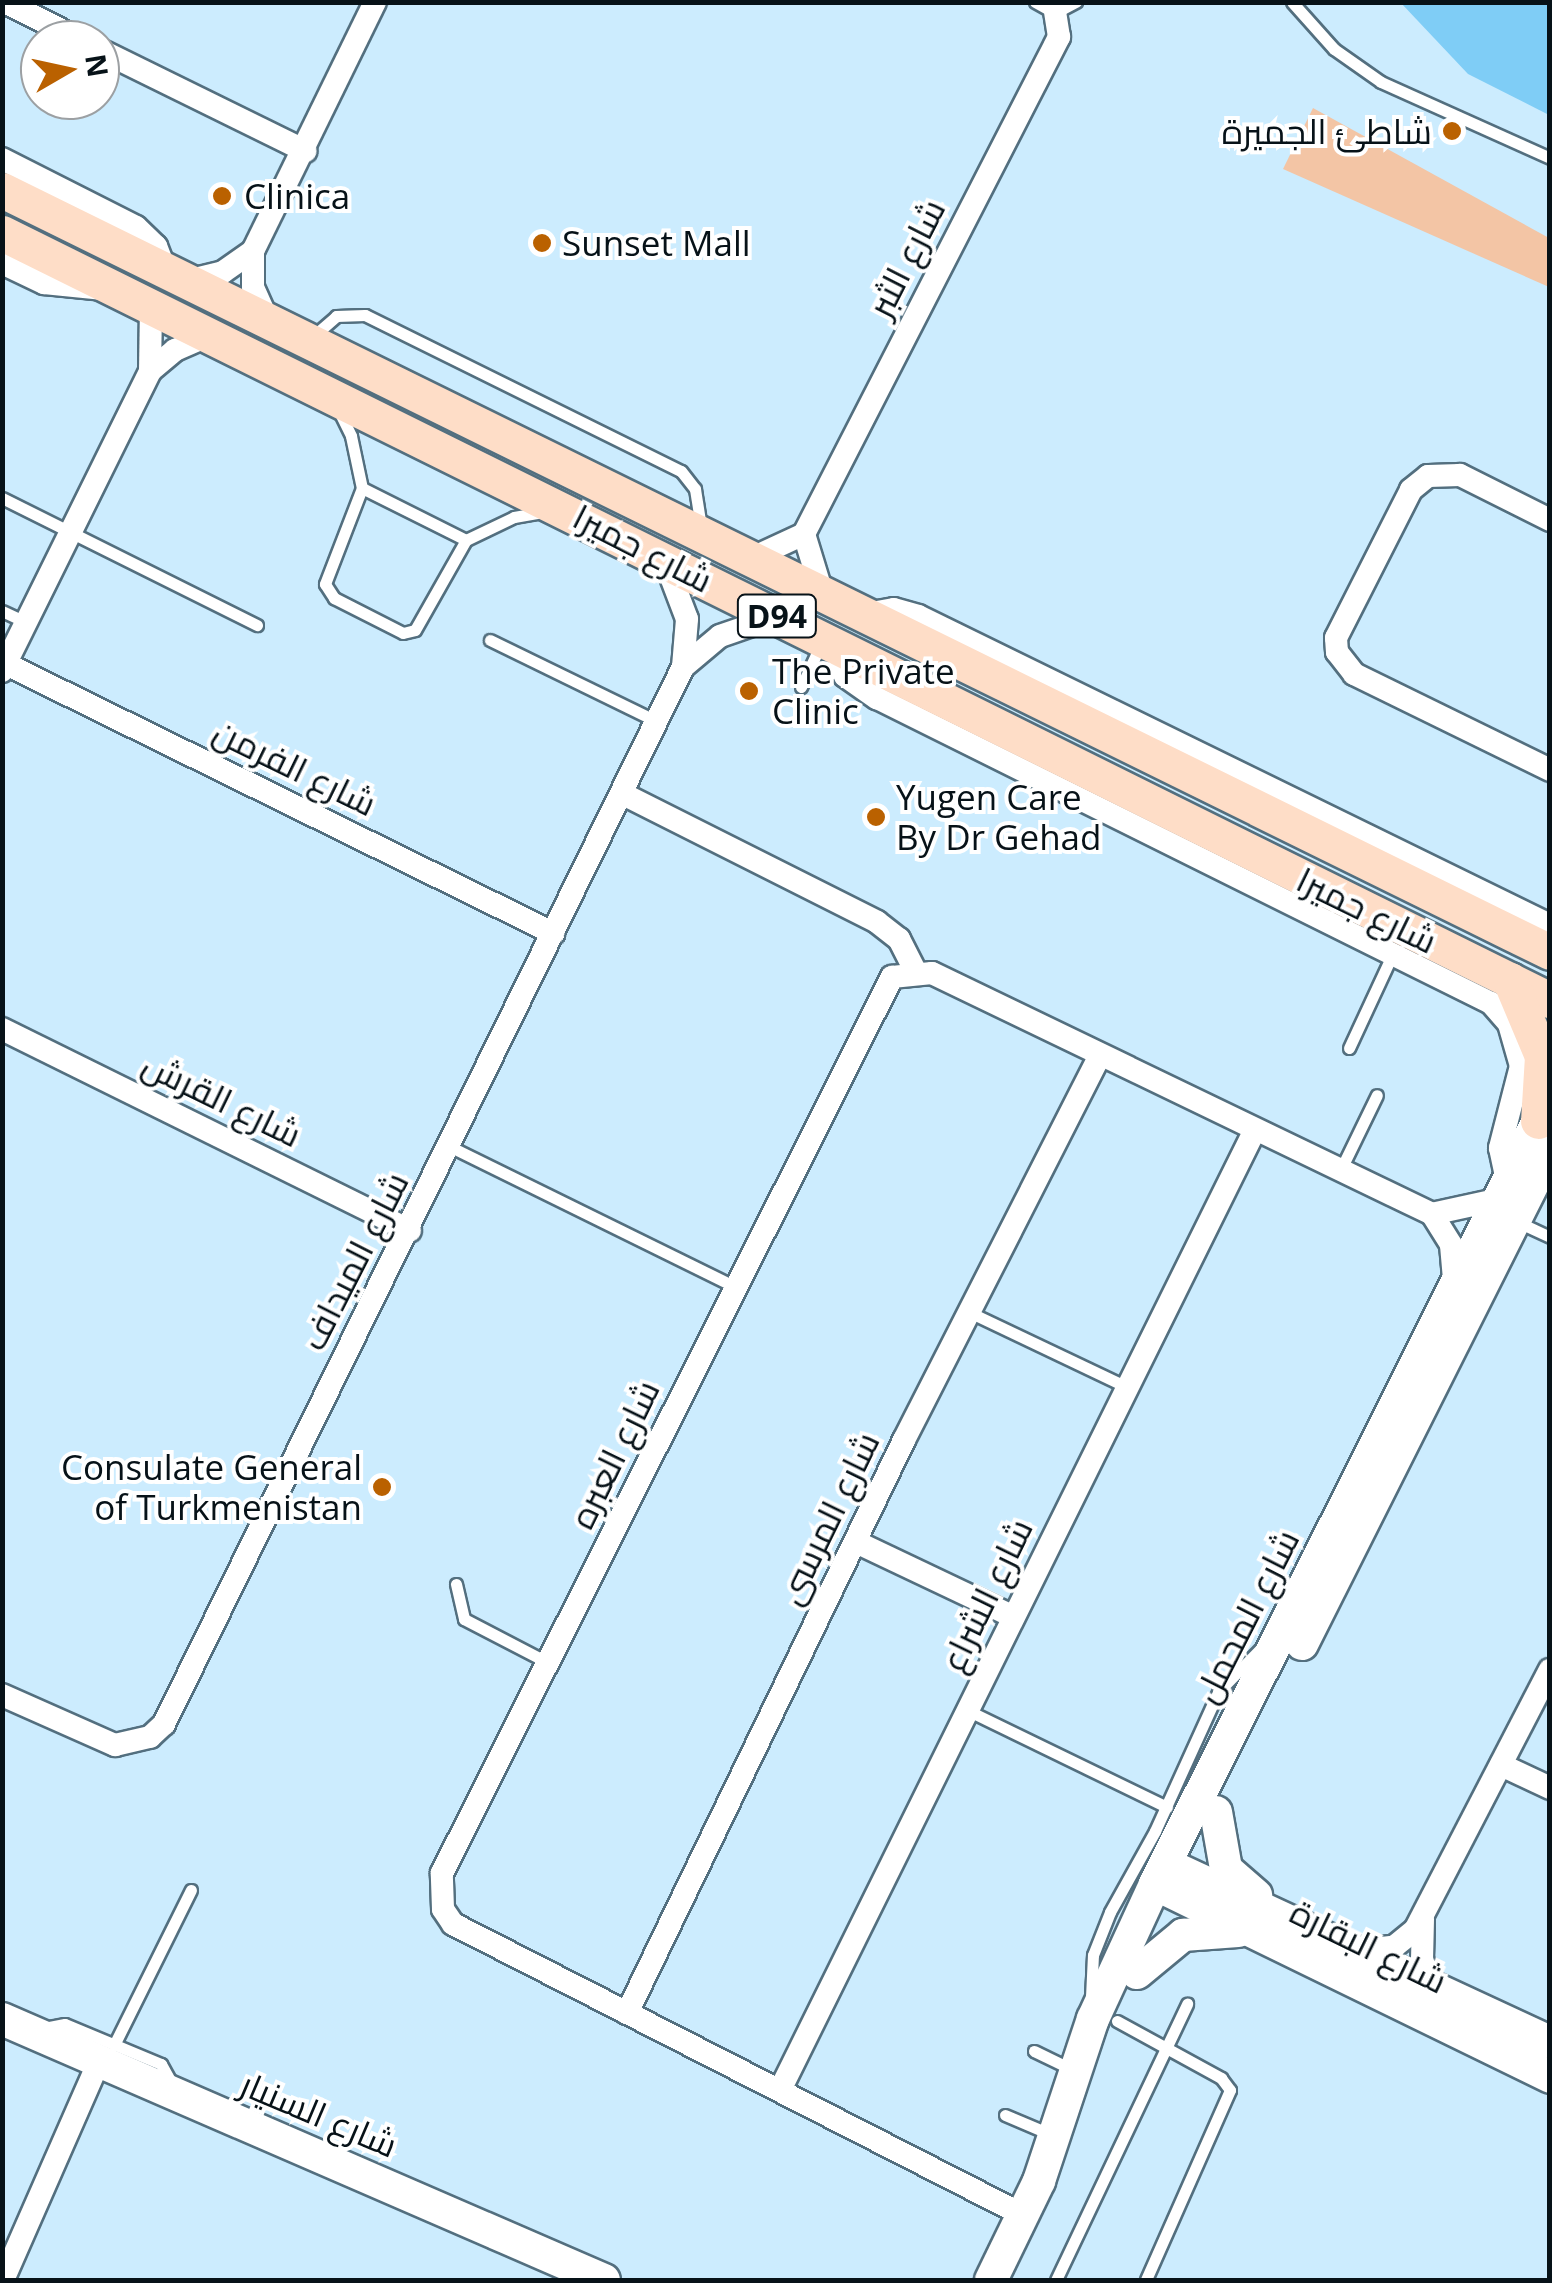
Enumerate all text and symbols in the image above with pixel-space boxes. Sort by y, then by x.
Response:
north arrow [20,20,120,120]
text: N [77,51,118,80]
place label: شاطئ الجميرة [1222,110,1432,152]
marker: شاطئ الجميرة [1441,120,1463,142]
place label: Clinica [244,175,350,217]
marker: Clinica [209,183,235,209]
street label: شارع الثبر [858,192,954,324]
place label: Sunset Mall [562,222,751,264]
marker: Sunset Mall [531,232,553,254]
street label: شارع جميرا [567,495,719,601]
road number: D94 [734,589,820,643]
place label: The Private Clinic [772,650,955,732]
marker: The Private Clinic [736,678,762,704]
street label: شارع الفرمن [207,710,383,824]
place label: Yugen Care By Dr Gehad [896,776,1101,858]
marker: Yugen Care By Dr Gehad [865,806,887,828]
street label: شارع جميرا [1290,858,1444,962]
street label: شارع القرش [136,1043,308,1155]
street label: شارع الميداف [291,1165,417,1357]
street label: شارع العبره [560,1373,668,1535]
street label: شارع المرسى [768,1425,888,1611]
place label: Consulate General of Turkmenistan [61,1446,362,1528]
marker: Consulate General of Turkmenistan [371,1476,393,1498]
street label: شارع الشراع [931,1512,1041,1678]
street label: شارع المحمل [1184,1522,1308,1710]
street label: شارع البقارة [1284,1890,1454,2002]
street label: شارع السنيار [234,2062,404,2166]

